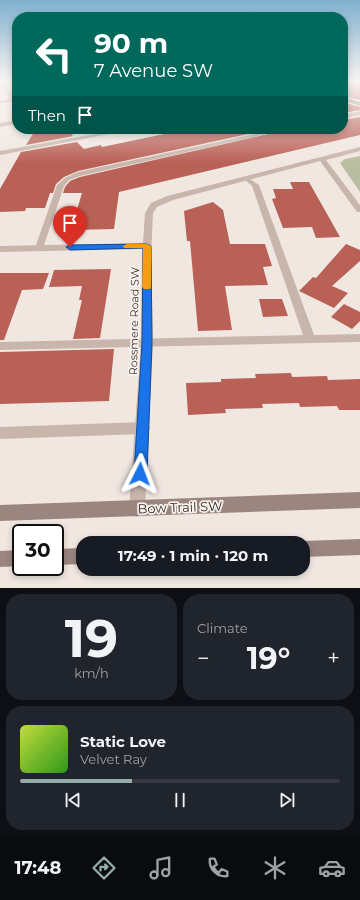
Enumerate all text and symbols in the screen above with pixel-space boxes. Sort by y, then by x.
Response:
text: 90 m [94,26,168,60]
icon: left [28,28,80,80]
text: 7 Avenue SW [94,60,213,82]
icon: arrive [74,104,96,126]
text: Then [28,106,66,125]
pin [53,206,87,247]
icon: arrive [59,212,81,234]
street label: Rossmere Road SW [126,267,142,375]
position arrow [119,453,161,495]
street label: Bow Trail SW [137,498,223,516]
speed limit sign: 30 [12,524,64,576]
text: 17:49 · 1 min · 120 m [118,546,268,565]
text: 19 [65,607,118,670]
text: Climate [197,620,248,636]
text: 19° [247,640,290,677]
text: − [197,645,210,672]
text: + [327,645,340,672]
text: km/h [74,665,109,681]
text: Static Love [80,732,166,751]
text: Velvet Ray [80,751,147,767]
icon: previous [62,789,84,811]
icon: pause [169,789,191,811]
icon: next [276,789,298,811]
icon: directions [90,854,118,882]
icon: music [147,854,175,882]
icon: phone [204,854,232,882]
icon: climate [261,854,289,882]
icon: car [318,854,346,882]
text: 17:48 [14,857,61,879]

